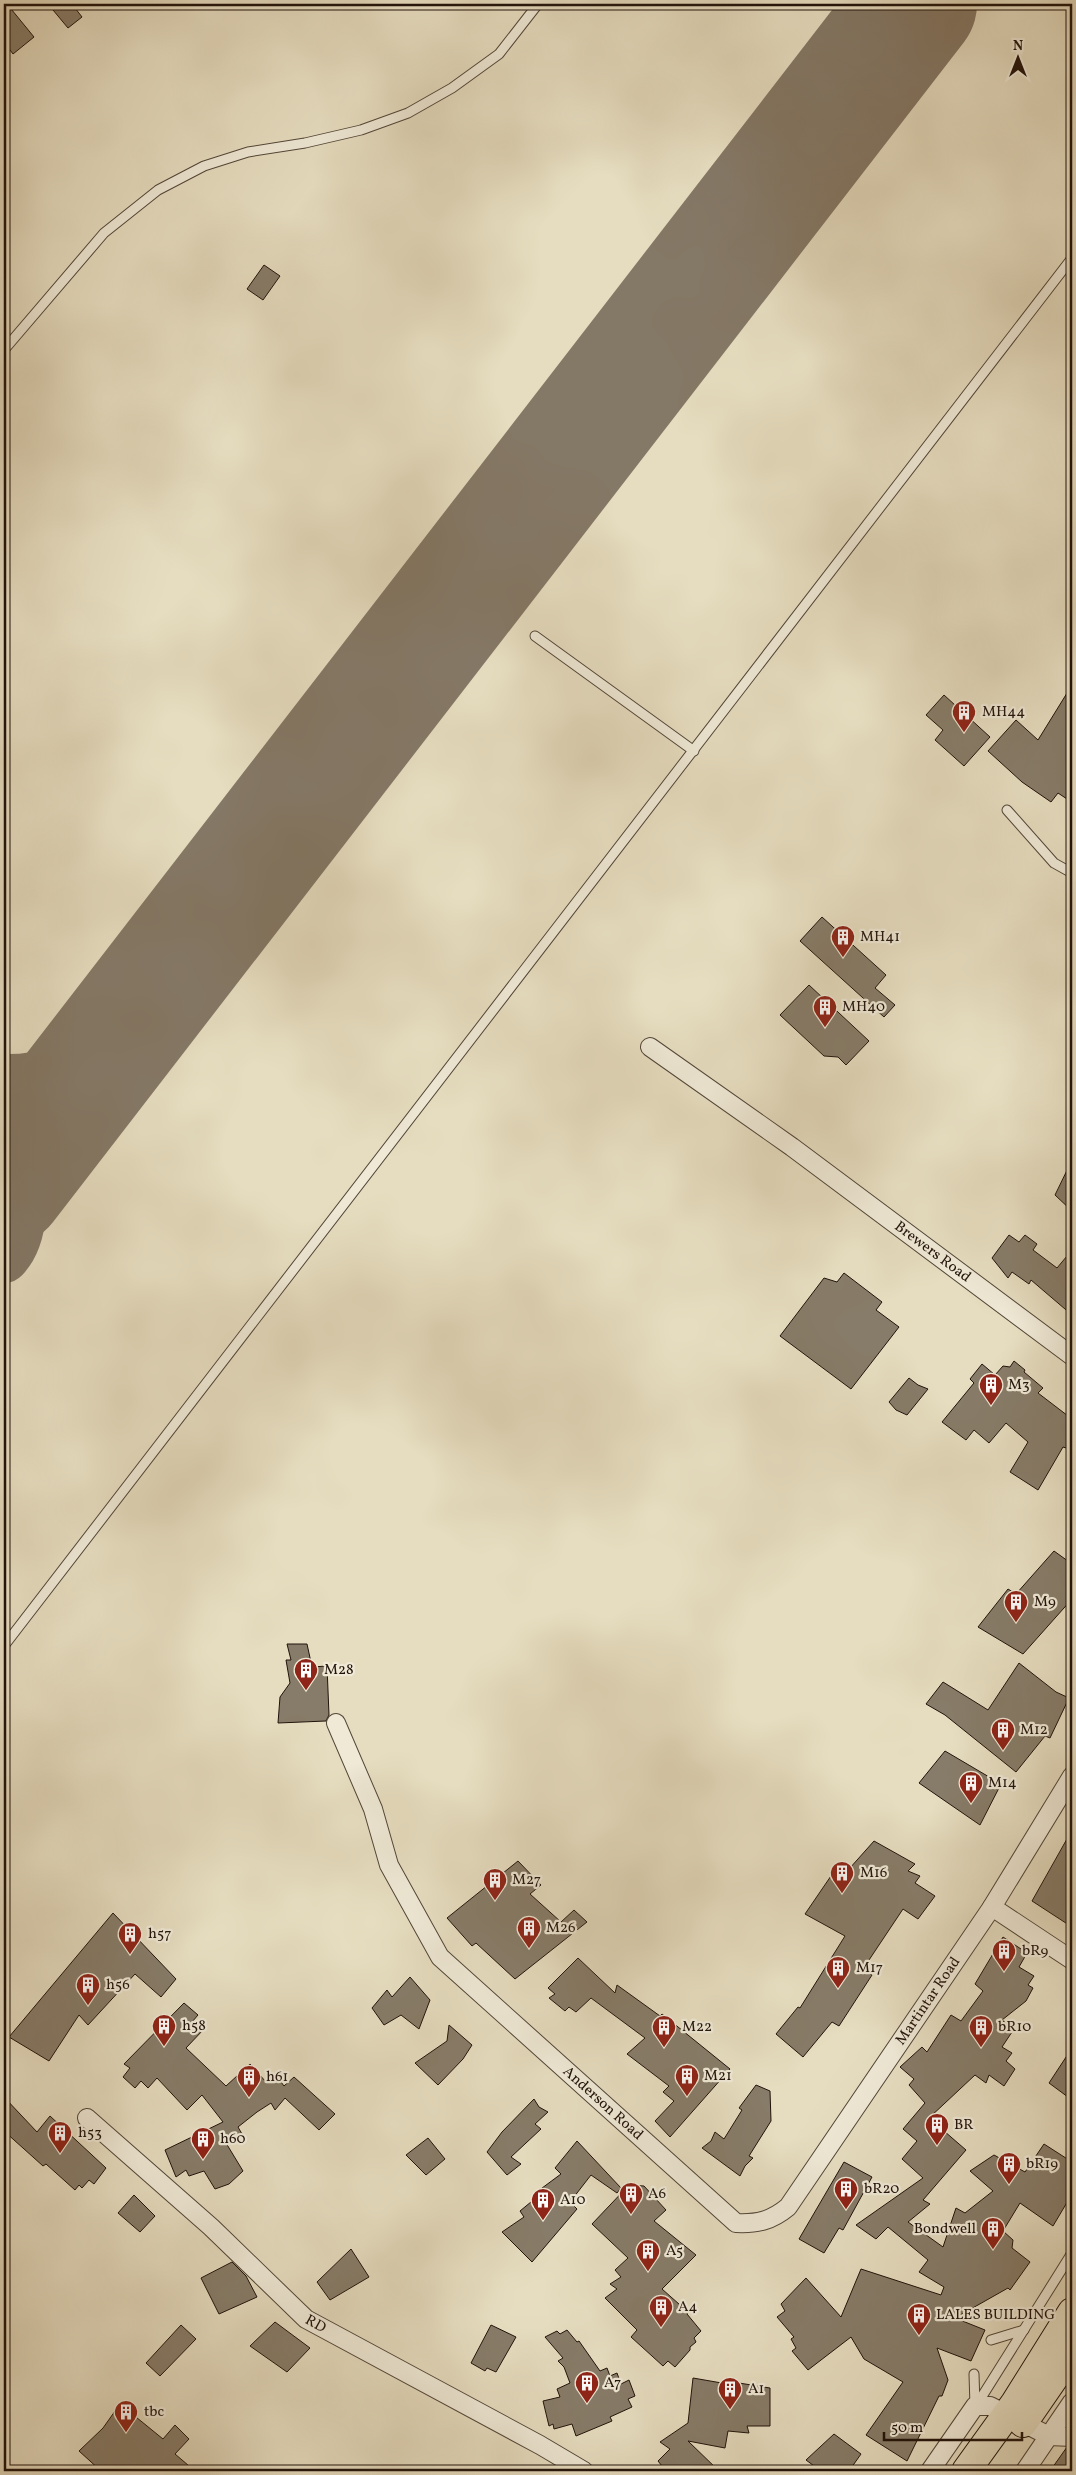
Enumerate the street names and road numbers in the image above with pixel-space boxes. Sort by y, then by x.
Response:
street label: Brewers Road [890,1216,975,1287]
street label: Martintar Road [891,1953,966,2049]
street label: Anderson Road [558,2062,648,2145]
street label: RD [301,2310,330,2338]

